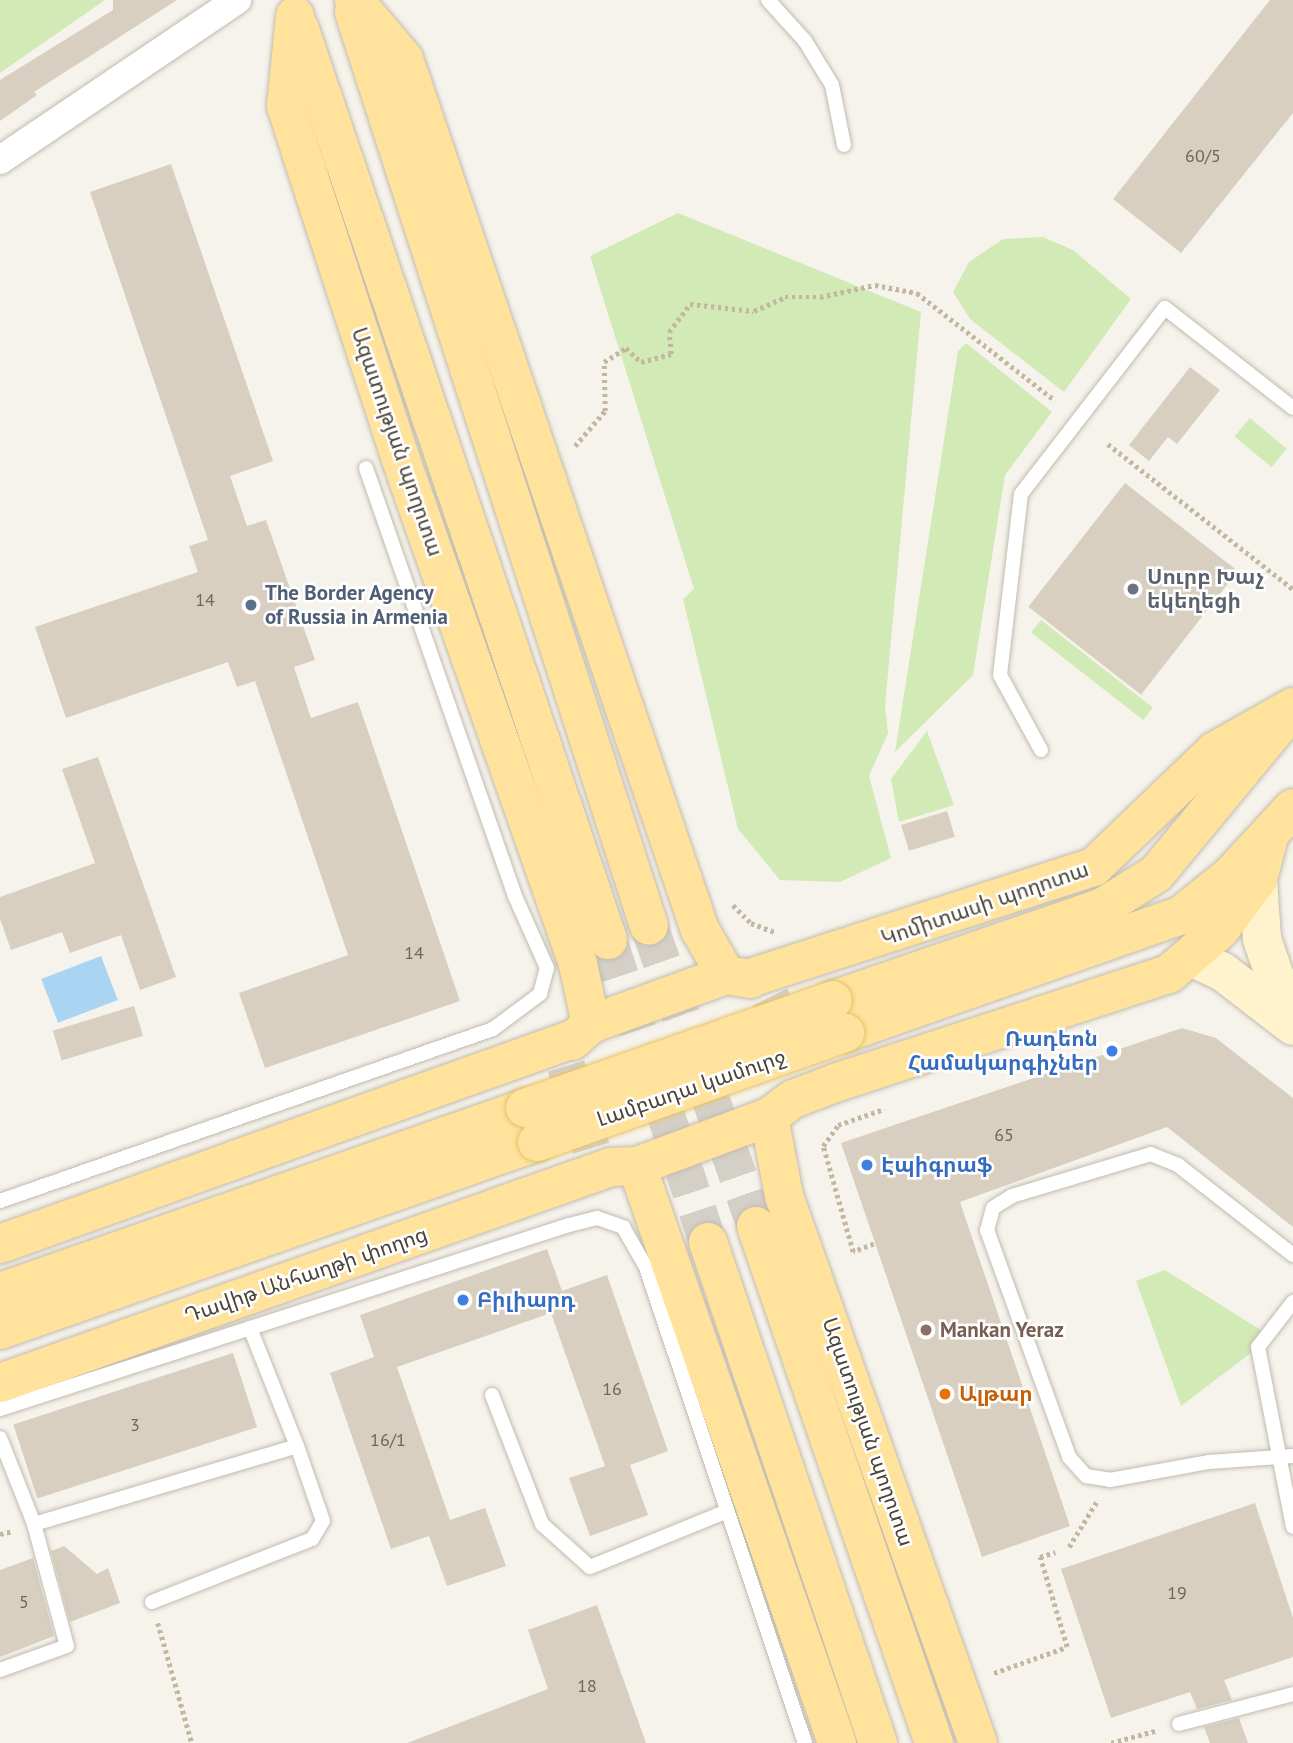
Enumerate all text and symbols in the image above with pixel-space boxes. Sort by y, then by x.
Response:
house number: 60/5 [1185,145,1221,167]
street label: Ազատության պողոտա [346,324,448,560]
place label: Սուրբ Խաչ եկեղեցի [1147,564,1264,614]
place label: The Border Agency of Russia in Armenia [265,580,449,630]
marker: Սուրբ Խաչ եկեղեցի [1125,581,1141,597]
house number: 14 [195,589,215,611]
marker: The Border Agency of Russia in Armenia [243,597,259,613]
street label: Կոմիտասի պողոտա [878,857,1092,951]
house number: 14 [404,942,424,964]
place label: Ռադեոն Համակարգիչներ [908,1026,1098,1076]
marker: Ռադեոն Համակարգիչներ [1104,1043,1120,1059]
street label: Լամբադա կամուրջ [593,1044,789,1132]
house number: 65 [994,1124,1014,1146]
place label: Էպիգրաֆ [881,1152,993,1178]
marker: Էպիգրաֆ [859,1157,875,1173]
street label: Դավիթ Անհաղթի փողոց [181,1222,431,1328]
place label: Բիլիարդ [477,1287,575,1313]
marker: Բիլիարդ [455,1292,471,1308]
street label: Ազատության պողոտա [817,1314,919,1550]
place label: Mankan Yeraz [940,1317,1064,1343]
marker: Mankan Yeraz [918,1322,934,1338]
house number: 16 [602,1378,622,1400]
place label: Ալթար [959,1381,1033,1407]
marker: Ալթար [937,1386,953,1402]
house number: 3 [130,1414,140,1436]
house number: 16/1 [370,1429,406,1451]
house number: 19 [1167,1582,1187,1604]
house number: 5 [19,1591,29,1613]
house number: 18 [577,1675,597,1697]

